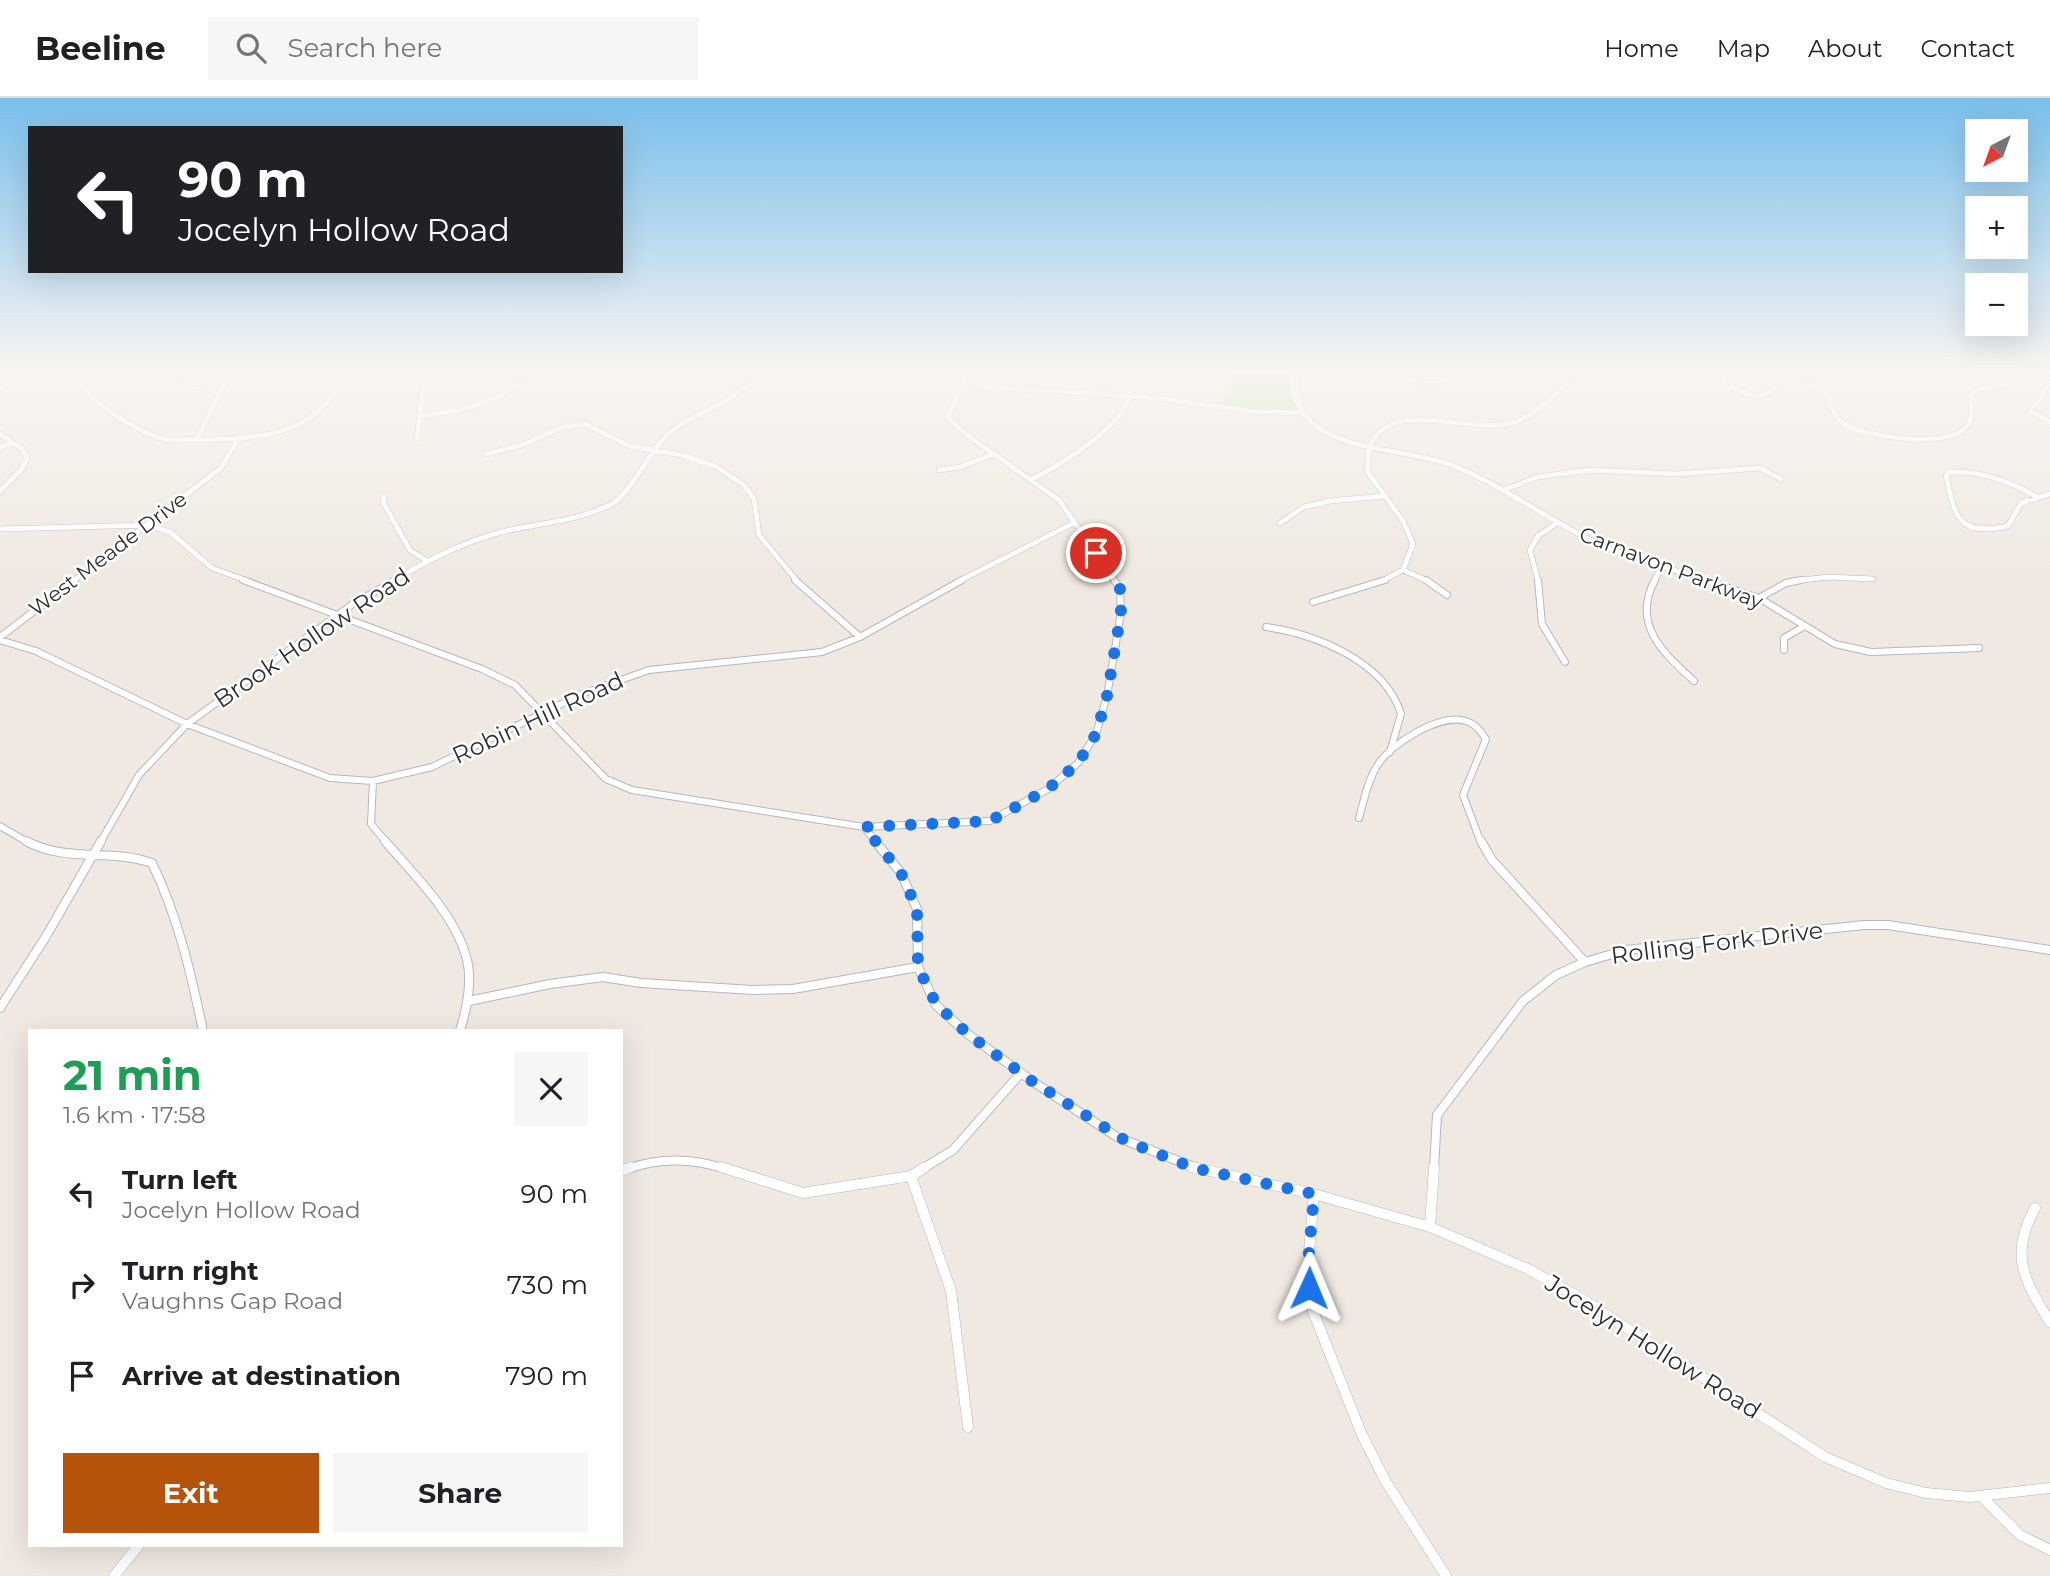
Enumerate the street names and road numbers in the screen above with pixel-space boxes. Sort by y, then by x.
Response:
street label: West Meade Drive [24,486,192,621]
street label: Carnavon Parkway [1576,521,1767,614]
street label: Brook Hollow Road [208,561,415,714]
street label: Robin Hill Road [448,665,628,770]
street label: Rolling Fork Drive [1609,915,1825,970]
street label: Jocelyn Hollow Road [1539,1268,1767,1425]

